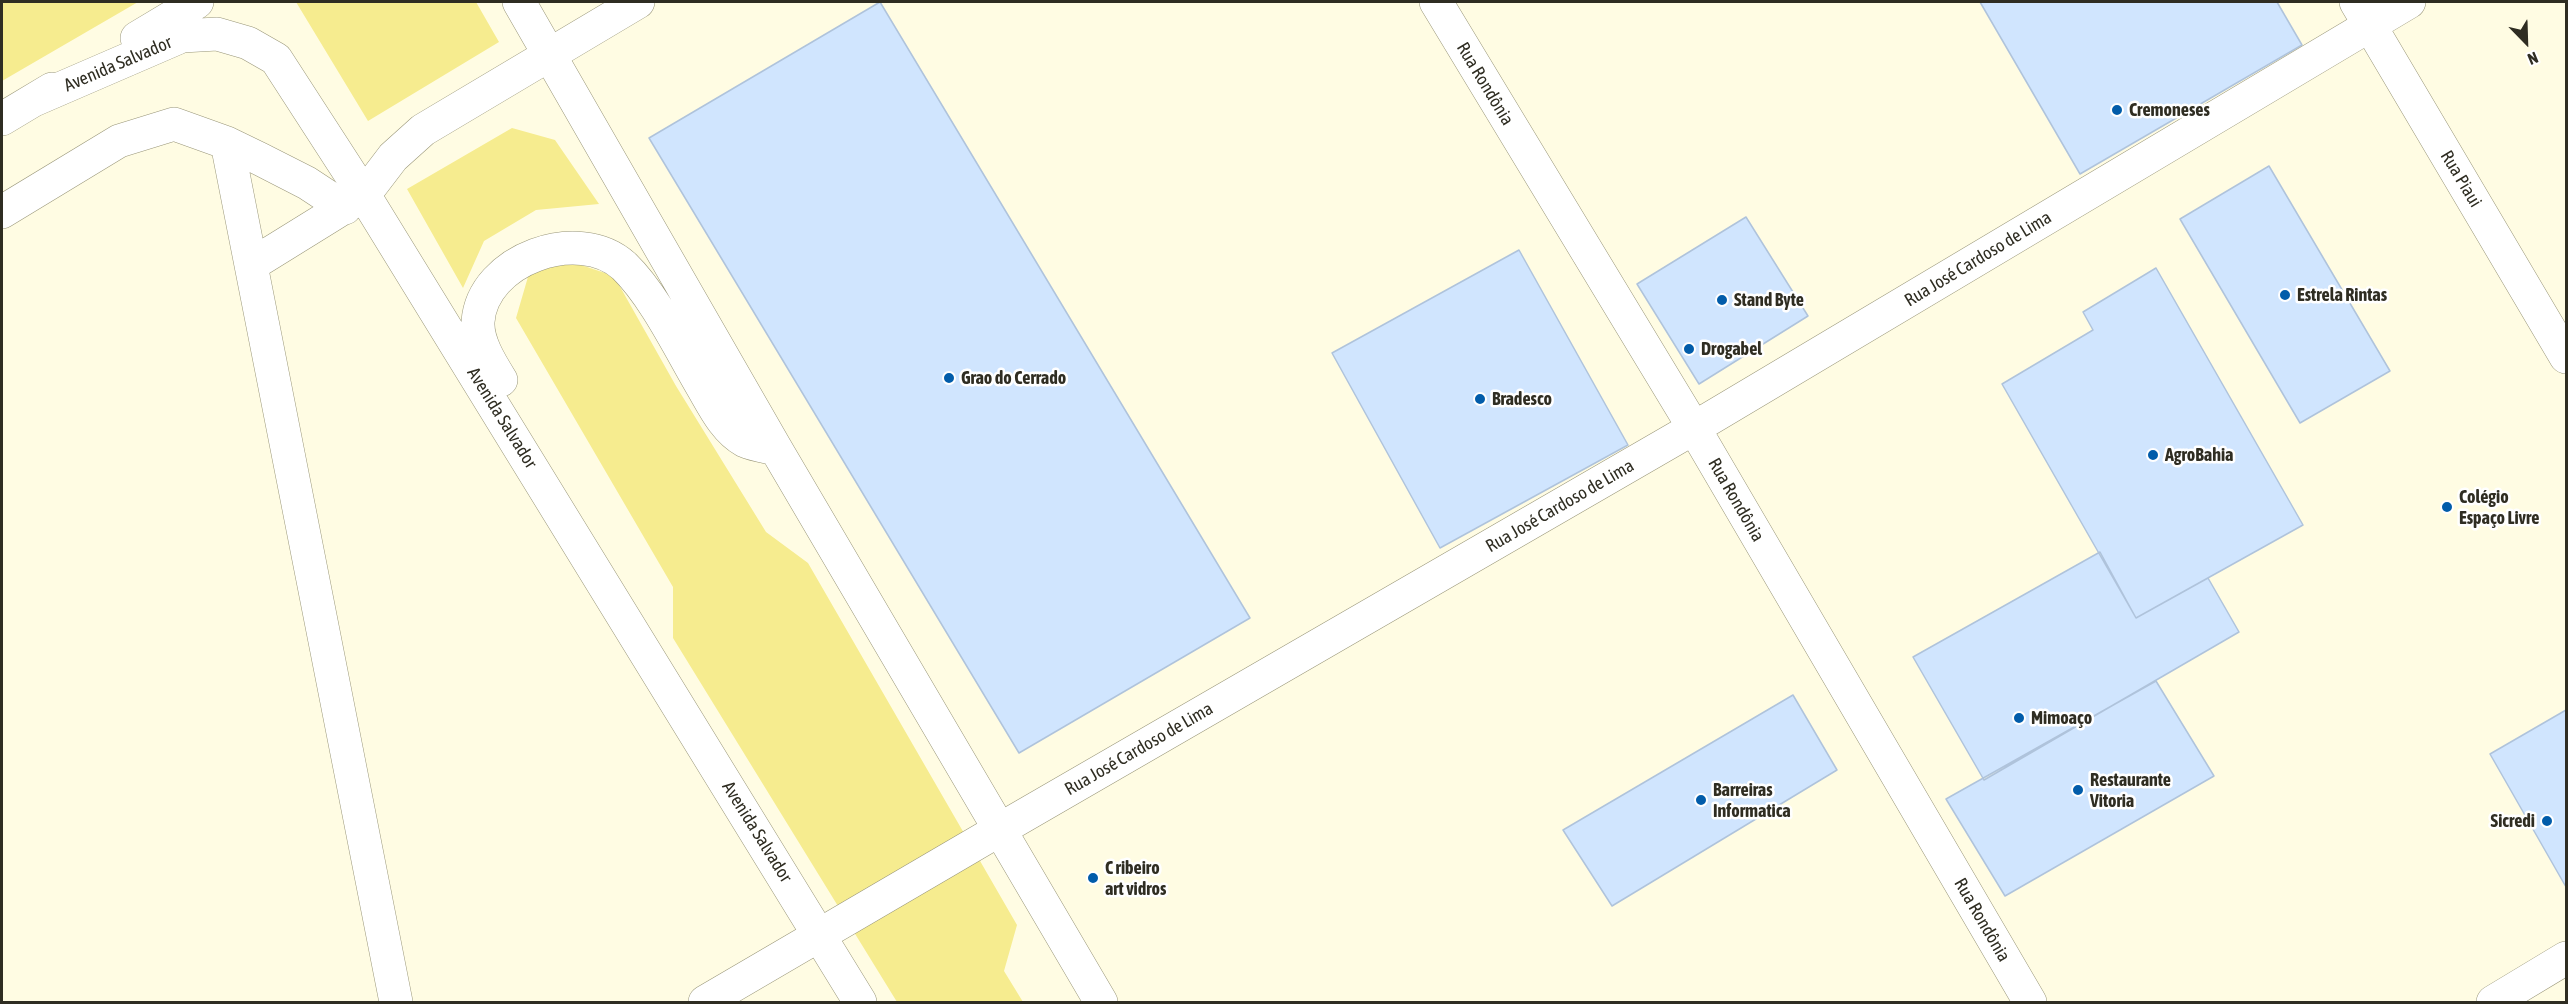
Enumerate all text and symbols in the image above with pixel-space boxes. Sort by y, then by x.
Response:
north arrow [2496,12,2556,72]
street label: Avenida Salvador [61,32,175,96]
street label: Rua Rondônia [1452,39,1518,129]
text: N [2525,48,2541,69]
place label: Cremoneses [2129,99,2210,121]
marker: Cremoneses [2110,103,2124,117]
street label: Rua Piaui [2436,147,2486,211]
street label: Rua José Cardoso de Lima [1901,207,2055,311]
place label: Estrela Rintas [2297,284,2387,306]
marker: Estrela Rintas [2278,288,2292,302]
place label: Stand Byte [1734,289,1804,311]
marker: Stand Byte [1715,293,1729,307]
place label: Drogabel [1701,338,1762,360]
marker: Drogabel [1682,342,1696,356]
street label: Avenida Salvador [462,364,542,472]
place label: Grao do Cerrado [961,367,1066,389]
marker: Grao do Cerrado [942,371,956,385]
place label: Bradesco [1492,388,1552,410]
marker: Bradesco [1473,392,1487,406]
place label: AgroBahia [2165,444,2233,466]
marker: AgroBahia [2146,448,2160,462]
street label: Rua Rondônia [1703,454,1769,546]
street label: Rua José Cardoso de Lima [1482,455,1638,557]
place label: Colégio Espaço Livre [2459,486,2540,528]
marker: Colégio Espaço Livre [2440,500,2454,514]
street label: Rua José Cardoso de Lima [1061,698,1217,800]
place label: Mimoaço [2031,707,2092,729]
marker: Mimoaço [2012,711,2026,725]
place label: Restaurante Vitoria [2090,769,2171,812]
street label: Avenida Salvador [717,778,797,886]
place label: Barreiras Informatica [1713,779,1791,822]
marker: Restaurante Vitoria [2071,783,2085,797]
marker: Barreiras Informatica [1694,793,1708,807]
place label: Sicredi [2491,810,2535,832]
marker: Sicredi [2540,814,2554,828]
place label: C ribeiro art vidros [1105,857,1166,900]
marker: C ribeiro art vidros [1086,871,1100,885]
street label: Rua Rondônia [1949,874,2015,966]

